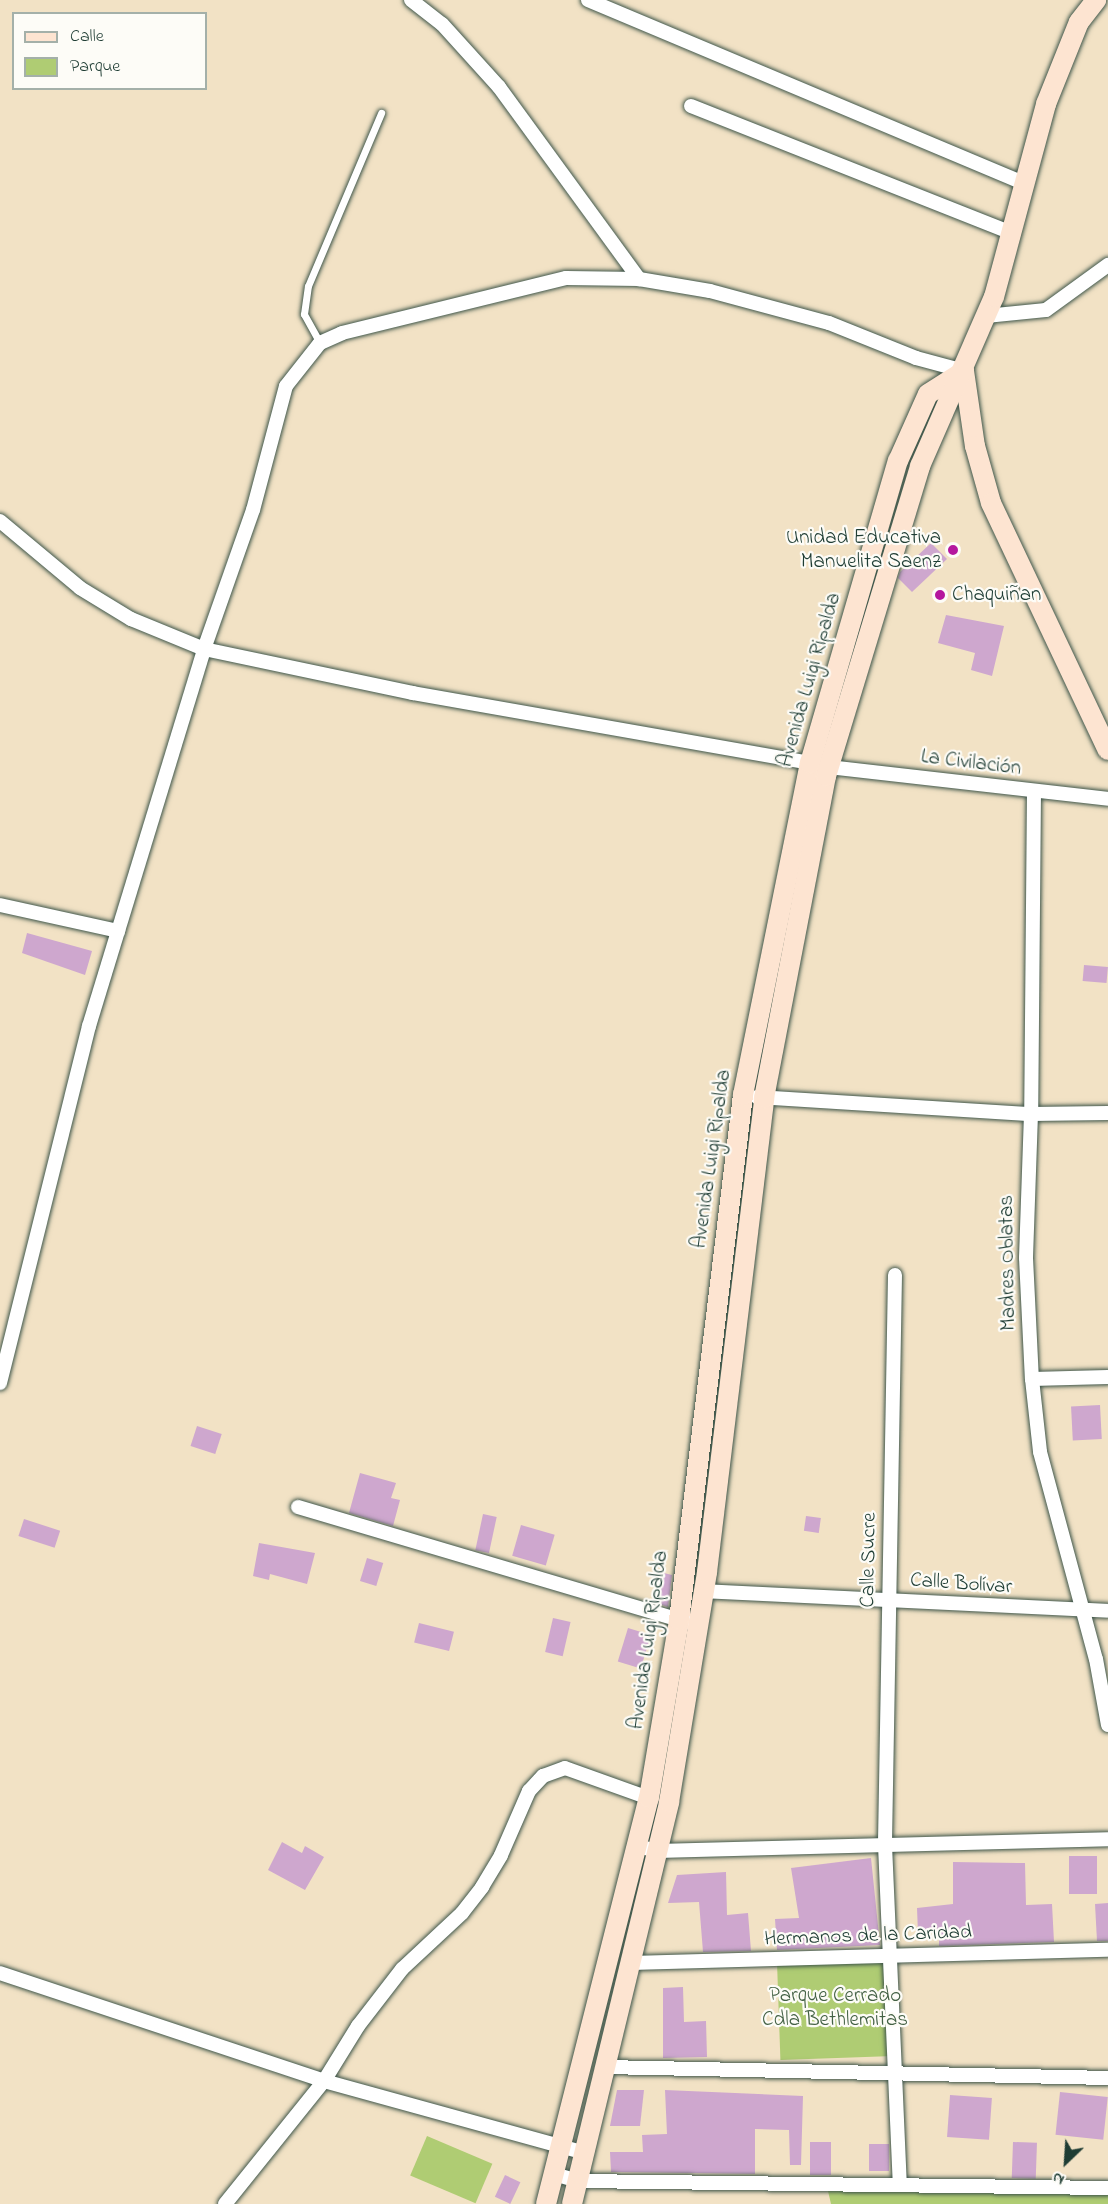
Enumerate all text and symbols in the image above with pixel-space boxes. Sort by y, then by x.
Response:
legend [12,12,207,90]
text: Calle [70,24,104,50]
text: Parque [70,54,120,80]
place label: Unidad Educativa Manuelita Saenz [786,525,941,575]
marker: Unidad Educativa Manuelita Saenz [946,543,960,557]
place label: Chaquiñan [952,582,1041,608]
marker: Chaquiñan [933,588,947,602]
street label: Avenida Luigi Ripalda [773,590,847,770]
street label: La Civilación [919,744,1023,782]
street label: Avenida Luigi Ripalda [687,1068,737,1250]
street label: Madres Oblatas [994,1195,1022,1331]
street label: Calle Sucre [856,1512,882,1608]
street label: Avenida Luigi Ripalda [624,1549,674,1731]
street label: Calle Bolívar [909,1568,1013,1600]
street label: Hermanos de la Caridad [764,1920,972,1952]
park label: Parque Cerrado Cdla Bethlemitas [762,1983,908,2033]
north arrow [1036,2132,1096,2192]
text: N [1048,2165,1068,2191]

